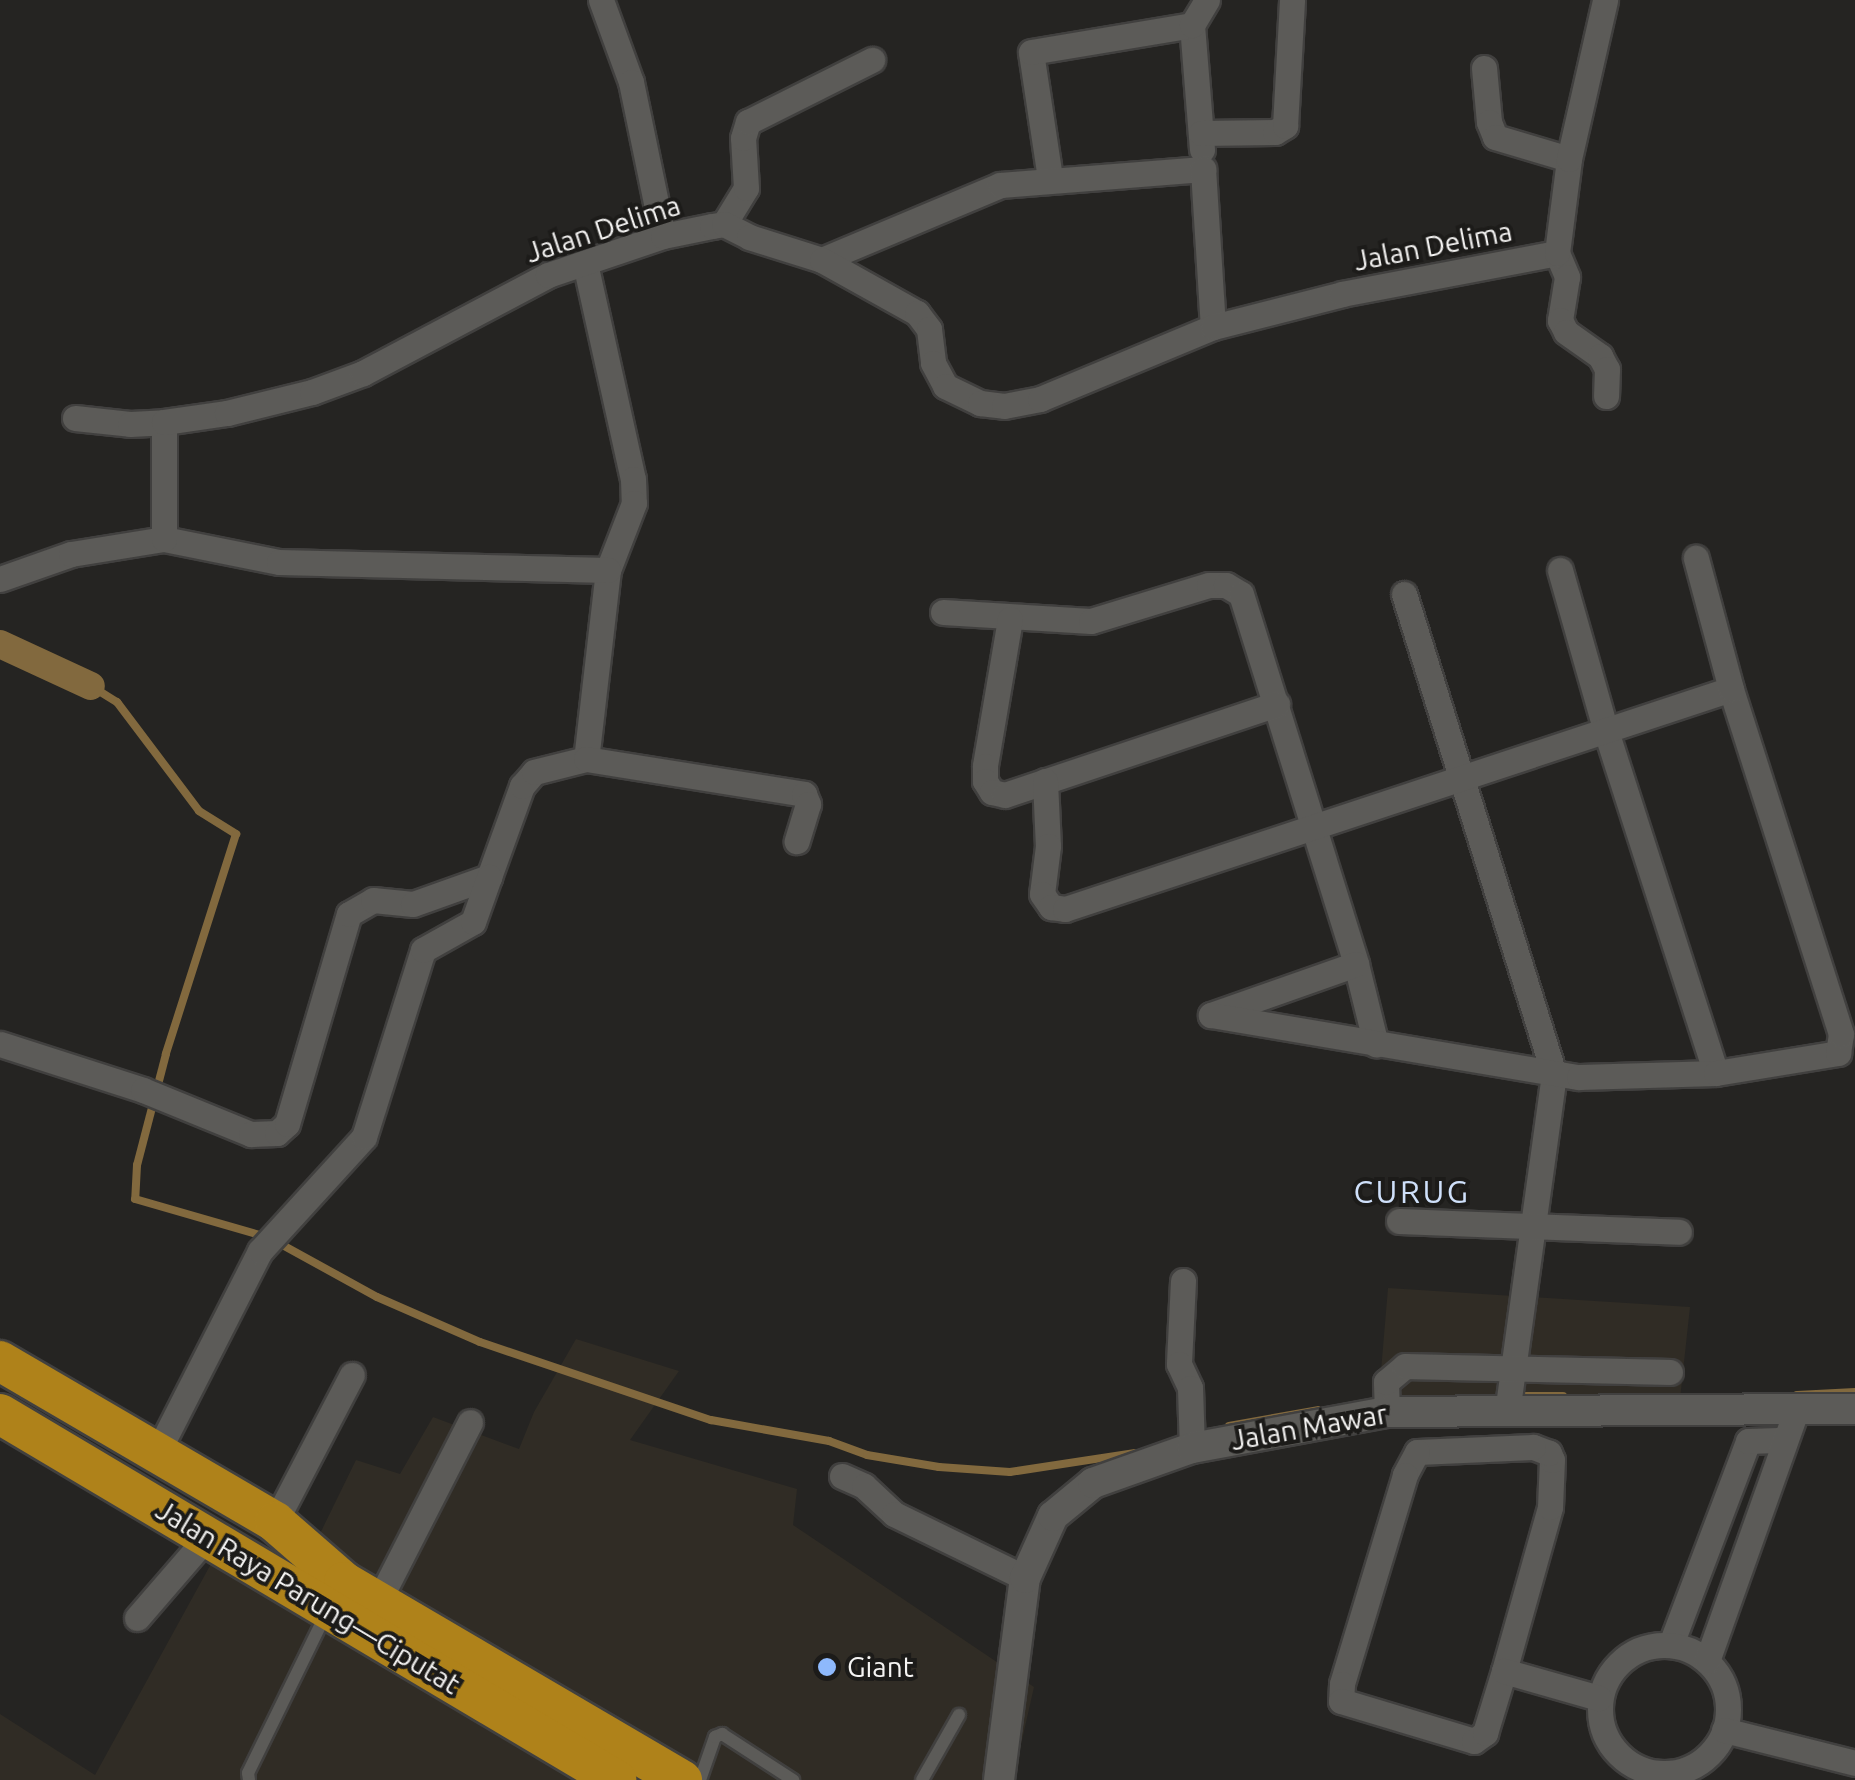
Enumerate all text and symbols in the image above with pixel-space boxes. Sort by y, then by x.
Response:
street label: Jalan Delima [522,188,684,270]
street label: Jalan Delima [1351,214,1515,278]
district label: CURUG [1354,1172,1470,1210]
street label: Jalan Mawar [1228,1397,1390,1457]
street label: Jalan Raya Parung—Ciputat [150,1493,466,1701]
place label: Giant [847,1650,914,1684]
marker: Giant [816,1656,838,1678]

